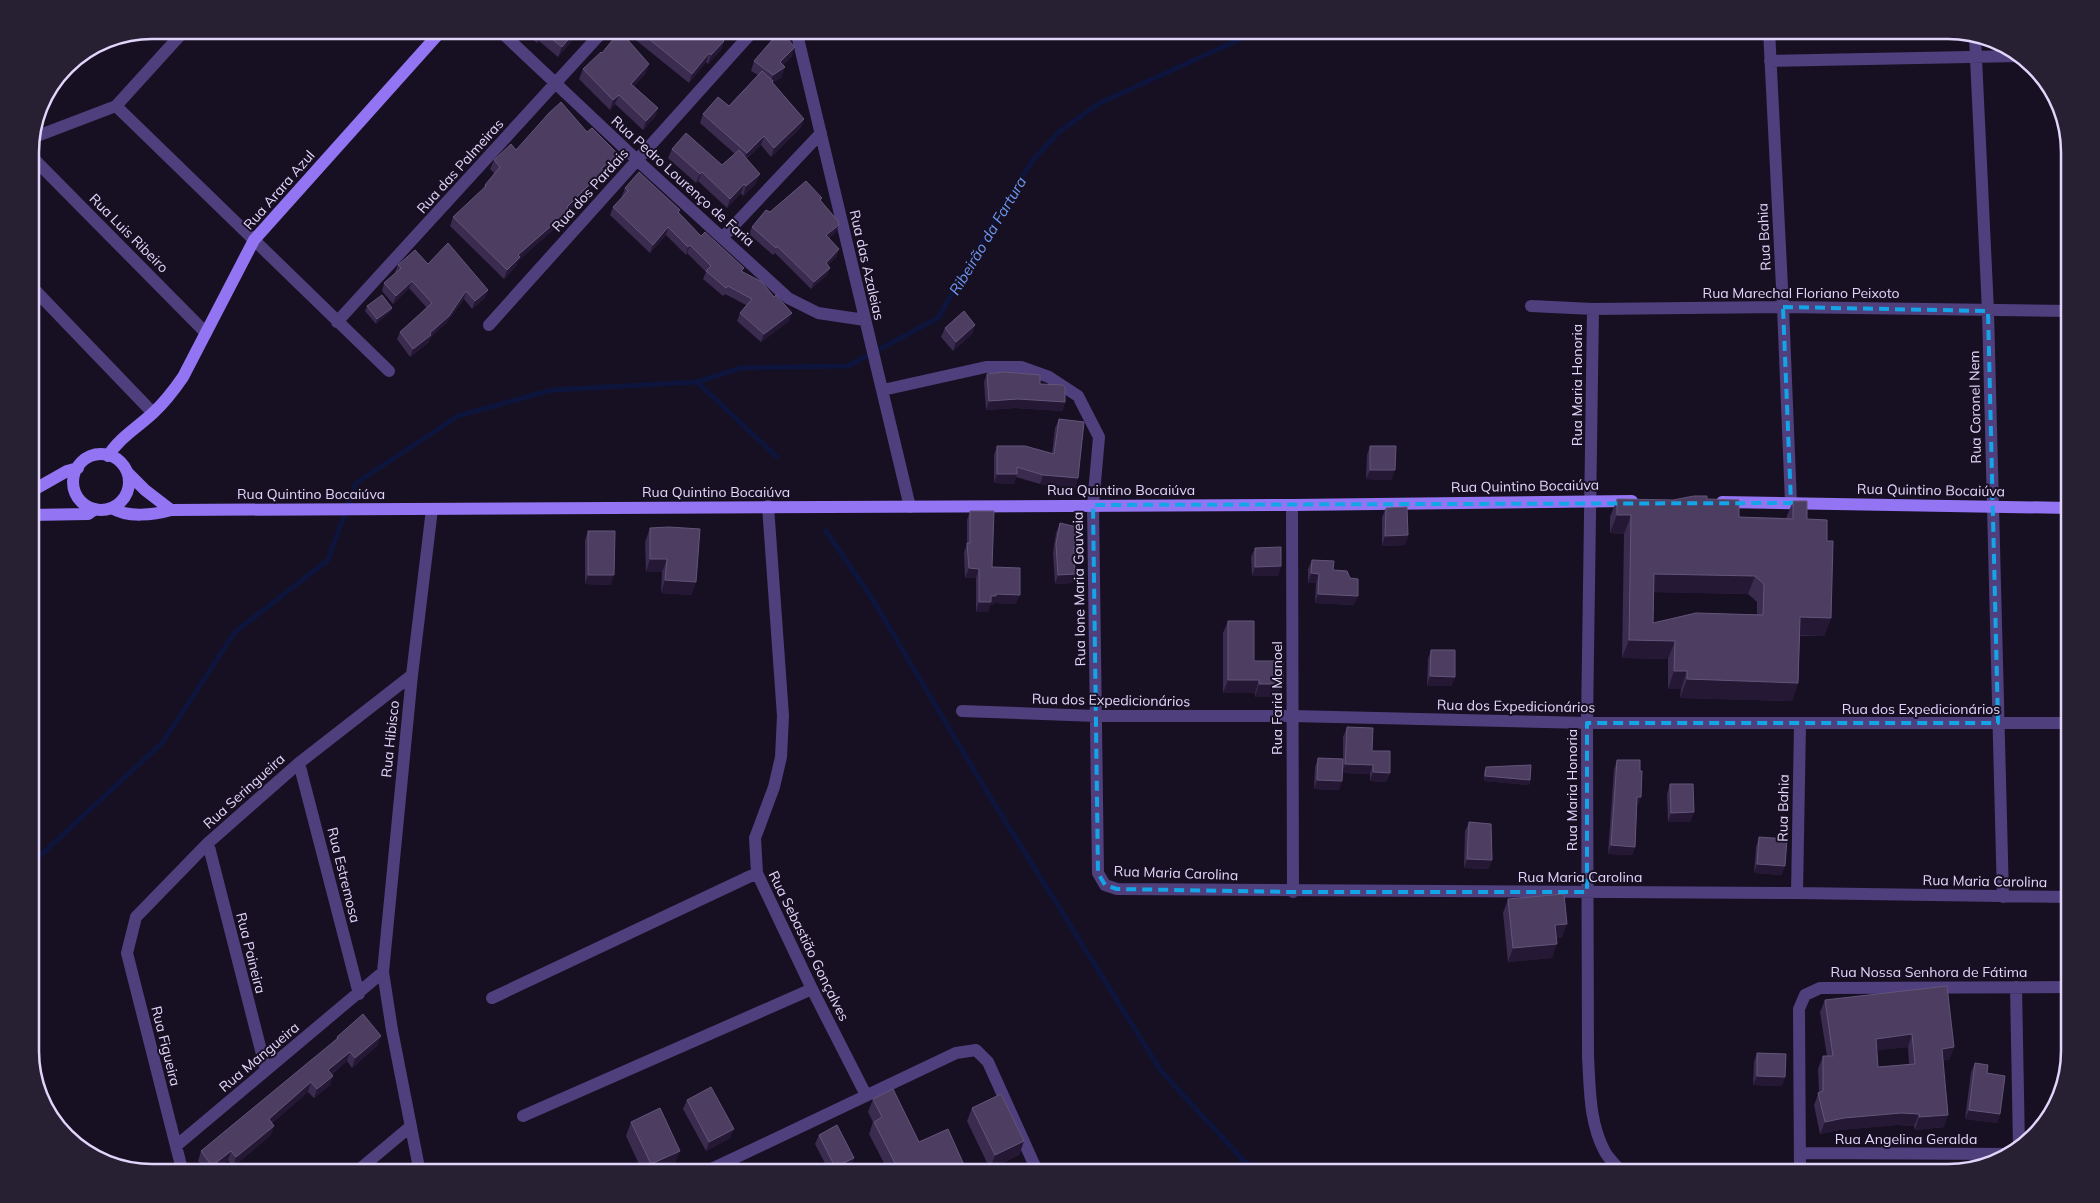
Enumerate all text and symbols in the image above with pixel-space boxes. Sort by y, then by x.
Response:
street label: Rua Pedro Lourenço de Faria [608,112,758,250]
street label: Rua das Palmeiras [413,115,507,217]
street label: Rua dos Pardais [548,145,632,235]
street label: Rua Arara Azul [240,147,318,233]
water label: Ribeirão da Fartura [945,173,1030,298]
street label: Rua Luis Ribeiro [86,190,172,276]
street label: Rua Bahia [1753,203,1775,271]
street label: Rua das Azaleias [846,208,888,322]
street label: Rua Marechal Floriano Peixoto [1702,284,1900,302]
street label: Rua Maria Honoria [1568,324,1586,446]
street label: Rua Coronel Nem [1965,350,1985,464]
street label: Rua Quintino Bocaiúva [1451,476,1599,496]
street label: Rua Quintino Bocaiúva [1857,480,2005,500]
street label: Rua Quintino Bocaiúva [1047,481,1195,499]
street label: Rua Quintino Bocaiúva [642,483,790,501]
street label: Rua Quintino Bocaiúva [237,485,385,503]
street label: Rua Ione Maria Gouveia [1069,511,1089,667]
street label: Rua Farid Manoel [1268,641,1286,755]
street label: Rua dos Expedicionários [1032,690,1190,710]
street label: Rua dos Expedicionários [1437,696,1595,716]
street label: Rua Hibisco [377,700,403,778]
street label: Rua dos Expedicionários [1842,700,2000,718]
street label: Rua Maria Honoria [1563,729,1581,851]
street label: Rua Seringueira [199,750,289,832]
street label: Rua Bahia [1773,774,1793,842]
street label: Rua Estremosa [323,825,365,925]
street label: Rua Maria Carolina [1113,862,1239,884]
street label: Rua Sebastião Gonçalves [765,868,853,1024]
street label: Rua Maria Carolina [1518,868,1642,886]
street label: Rua Maria Carolina [1923,871,2047,891]
street label: Rua Paineira [232,911,270,995]
street label: Rua Nossa Senhora de Fátima [1831,963,2027,981]
street label: Rua Figueira [147,1004,185,1088]
street label: Rua Mangueira [215,1018,303,1096]
street label: Rua Angelina Geralda [1835,1130,1977,1148]

